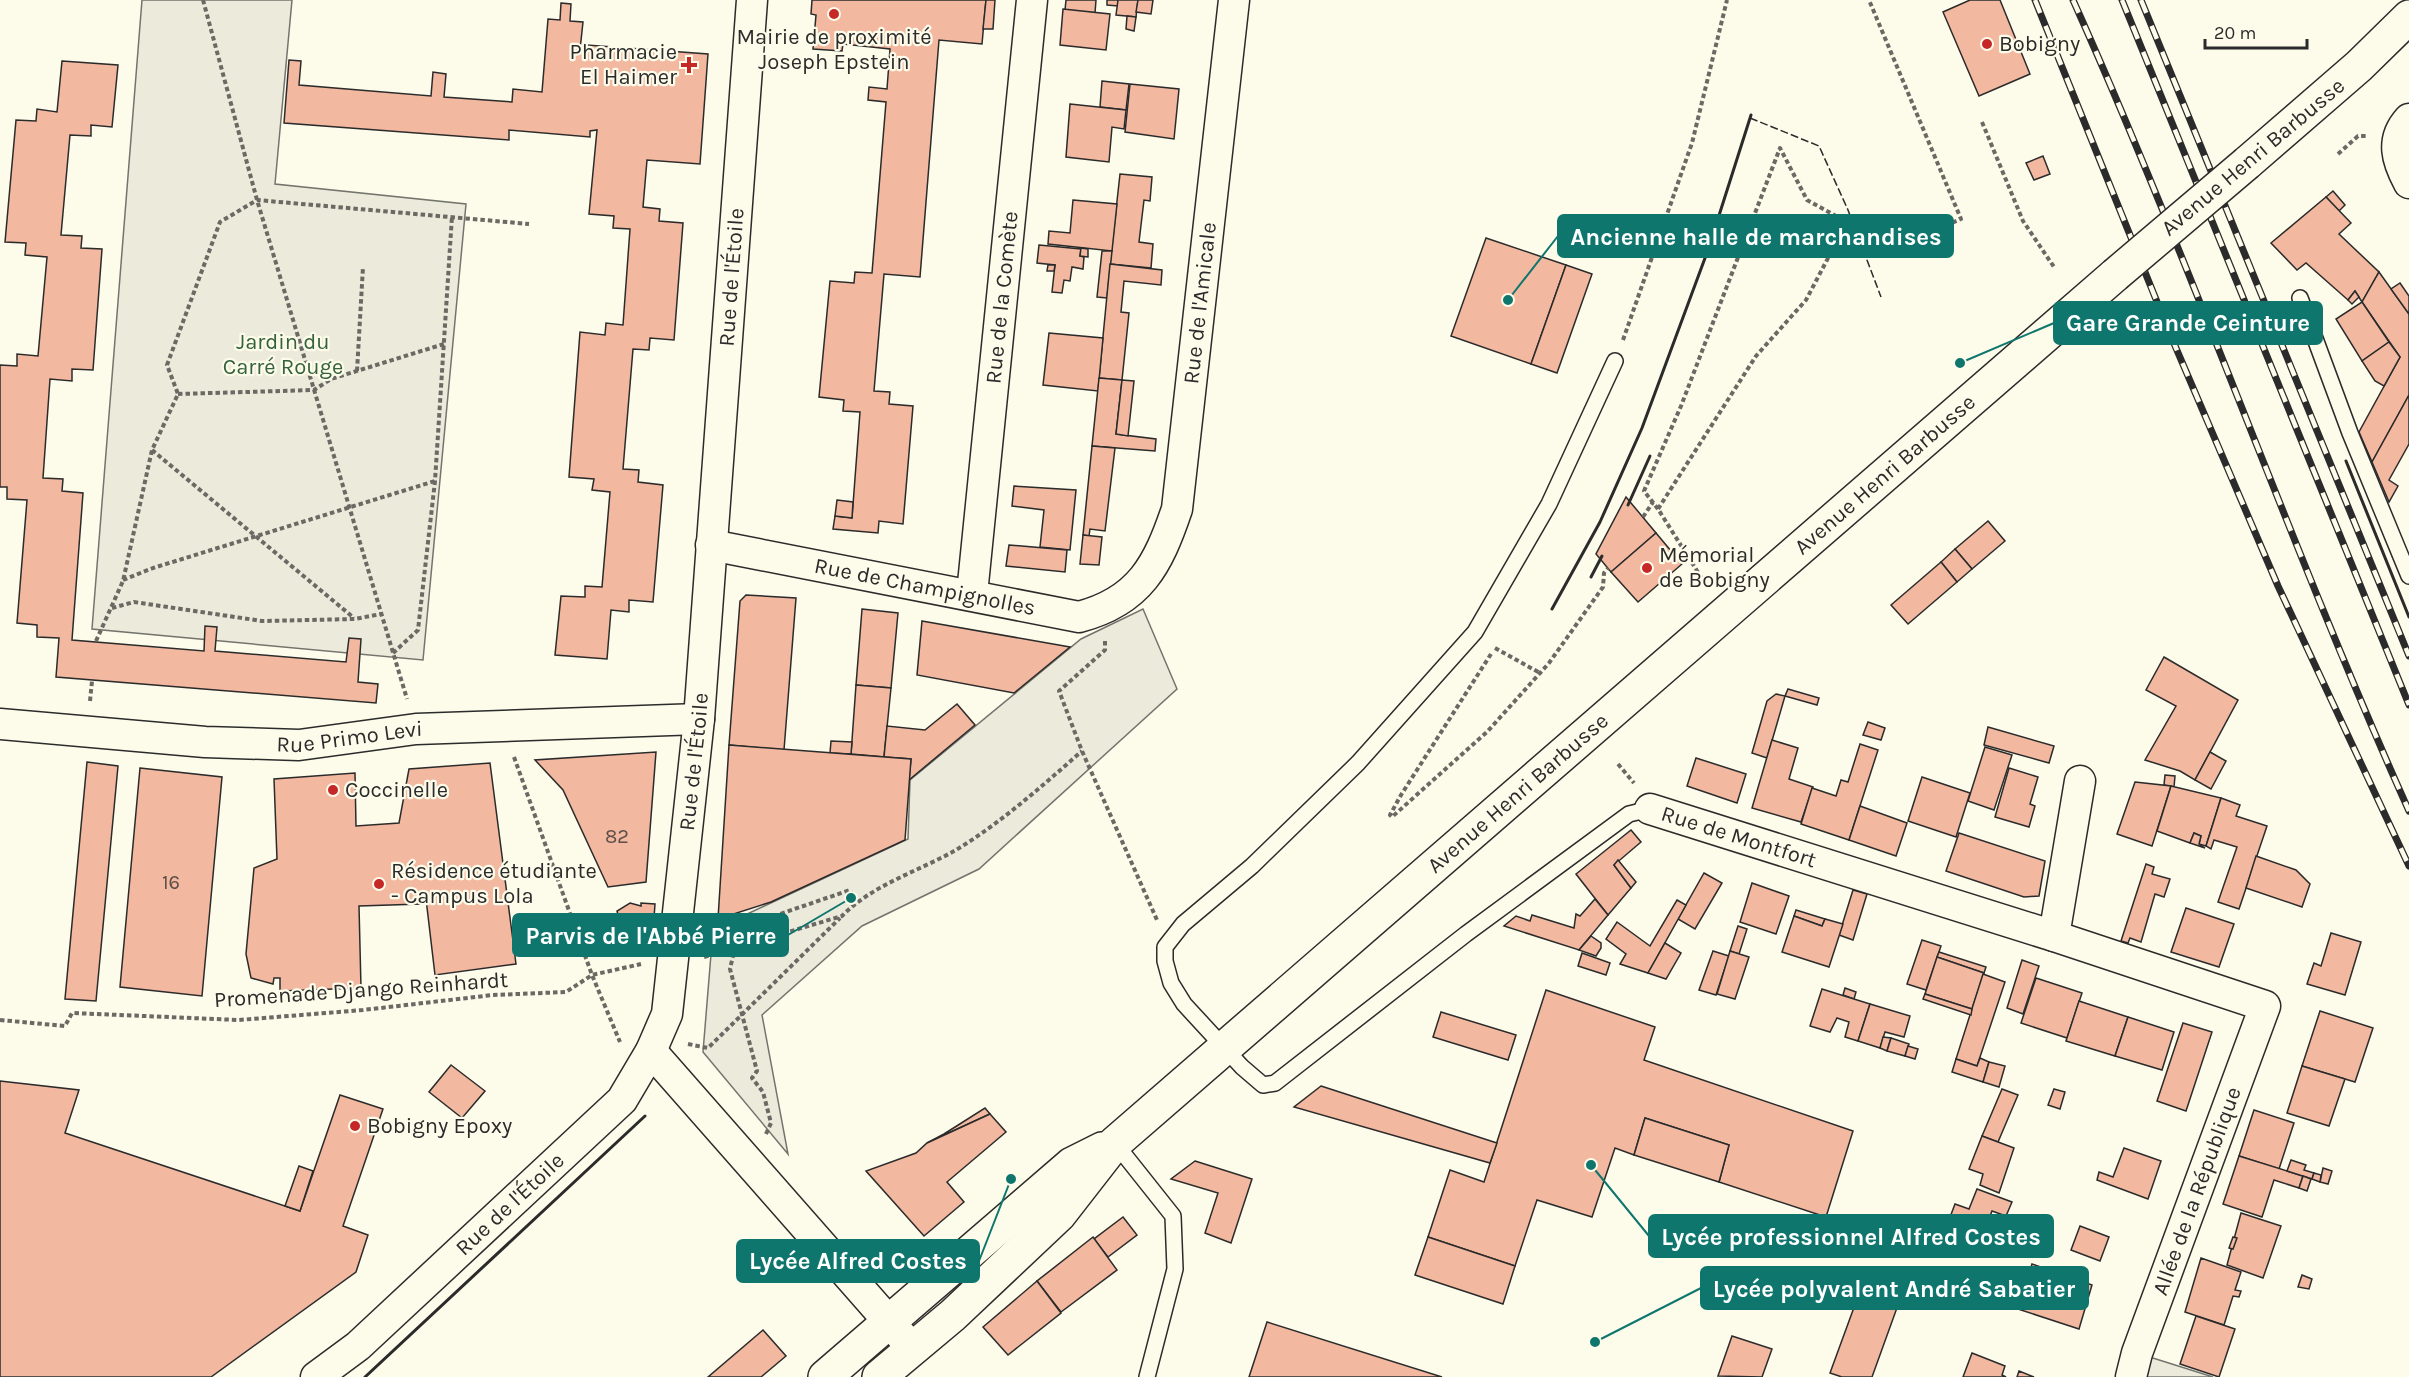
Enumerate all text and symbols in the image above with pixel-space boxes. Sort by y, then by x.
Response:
marker: Mairie de proximité Joseph Epstein [827,7,841,21]
scale bar [2205,12,2307,50]
text: 20 m [2214,22,2256,44]
place label: Mairie de proximité Joseph Epstein [736,24,932,75]
place label: Bobigny [1999,31,2080,57]
marker: Bobigny [1980,37,1994,51]
place label: Pharmacie El Haimer [570,39,677,90]
marker: Pharmacie El Haimer [682,58,696,72]
street label: Avenue Henri Barbusse [2156,73,2350,241]
street label: Rue de l'Étoile [713,207,750,347]
street label: Rue de la Comète [980,210,1024,385]
callout: Ancienne halle de marchandises [1558,215,1953,257]
street label: Rue de l'Amicale [1178,221,1222,386]
text: Ancienne halle de marchandises [1570,223,1942,251]
callout: Gare Grande Ceinture [2054,302,2322,344]
text: Gare Grande Ceinture [2066,309,2310,337]
park label: Jardin du Carré Rouge [223,329,343,380]
street label: Avenue Henri Barbusse [1789,389,1981,560]
place label: Mémorial de Bobigny [1659,542,1770,593]
street label: Rue de Champignolles [812,553,1038,621]
marker: Mémorial de Bobigny [1640,561,1654,575]
street label: Rue de l'Étoile [674,692,714,832]
street label: Avenue Henri Barbusse [1422,708,1614,879]
street label: Rue Primo Levi [276,716,423,758]
place label: Coccinelle [345,777,448,803]
marker: Coccinelle [326,783,340,797]
street label: Rue de Montfort [1658,800,1819,873]
house number: 82 [605,825,629,848]
place label: Résidence étudiante - Campus Lola [391,858,597,909]
house number: 16 [162,871,180,894]
marker: Résidence étudiante - Campus Lola [372,877,386,891]
callout: Parvis de l'Abbé Pierre [513,914,788,956]
text: Parvis de l'Abbé Pierre [526,922,776,950]
street label: Promenade Django Reinhardt [213,967,509,1013]
street label: Allée de la République [2147,1083,2247,1299]
place label: Bobigny Epoxy [367,1113,512,1139]
marker: Bobigny Epoxy [348,1119,362,1133]
street label: Rue de l'Étoile [450,1148,570,1261]
callout: Lycée professionnel Alfred Costes [1649,1215,2053,1257]
text: Lycée professionnel Alfred Costes [1661,1223,2041,1251]
callout: Lycée Alfred Costes [737,1240,979,1282]
text: Lycée Alfred Costes [749,1247,967,1275]
callout: Lycée polyvalent André Sabatier [1701,1267,2088,1309]
text: Lycée polyvalent André Sabatier [1713,1275,2076,1303]

